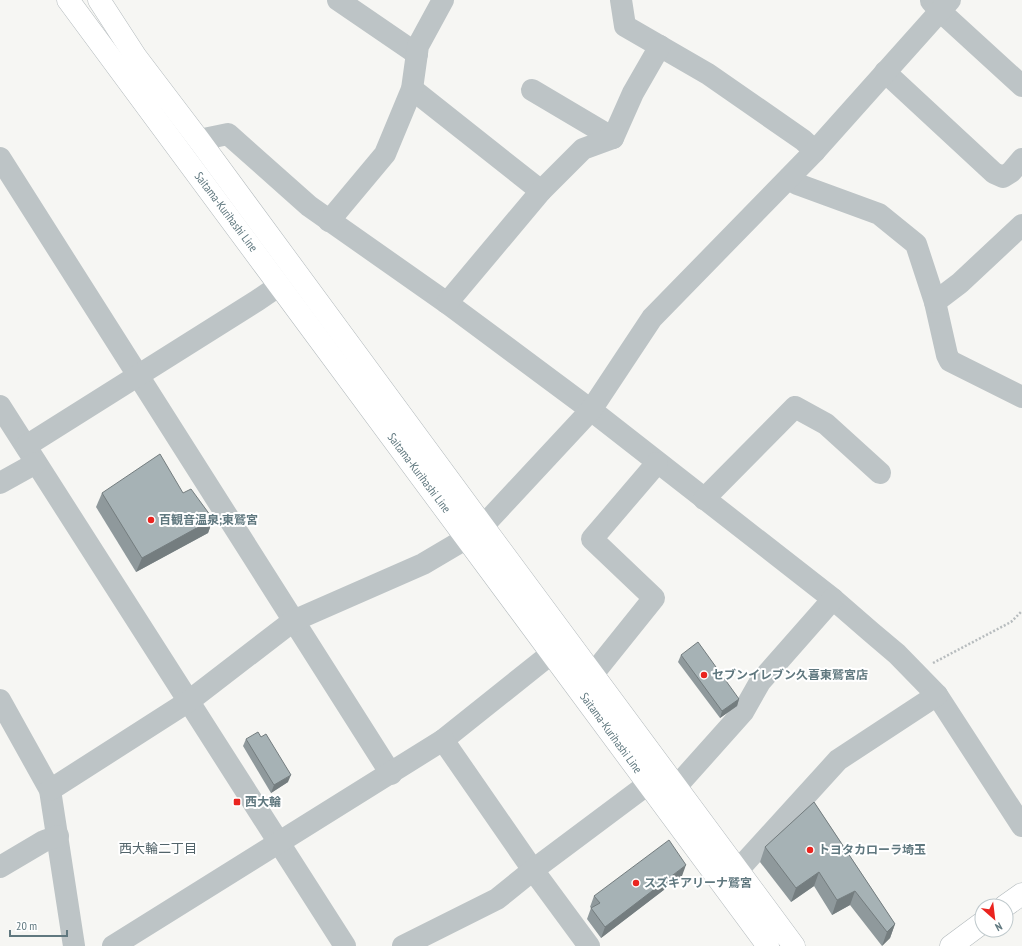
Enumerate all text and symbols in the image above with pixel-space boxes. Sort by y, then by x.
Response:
street label: Saitama-Kurihashi Line [192,169,261,255]
street label: Saitama-Kurihashi Line [385,430,454,516]
place label: 百観音温泉;東鷲宮 [159,512,258,527]
marker: 百観音温泉;東鷲宮 [146,515,156,525]
place label: セブンイレブン久喜東鷲宮店 [712,667,868,682]
marker: セブンイレブン久喜東鷲宮店 [699,670,709,680]
street label: Saitama-Kurihashi Line [577,690,646,776]
place label: 西大輪 [245,794,281,809]
marker: 西大輪 [232,797,242,807]
district label: 西大輪二丁目 [119,840,197,857]
place label: トヨタカローラ埼玉 [818,842,926,857]
marker: トヨタカローラ埼玉 [805,845,815,855]
place label: スズキアリーナ鷲宮 [644,875,752,890]
marker: スズキアリーナ鷲宮 [631,878,641,888]
north arrow [974,898,1014,938]
scale bar [10,912,67,938]
text: 20 m [16,918,37,933]
text: N [993,919,1005,934]

